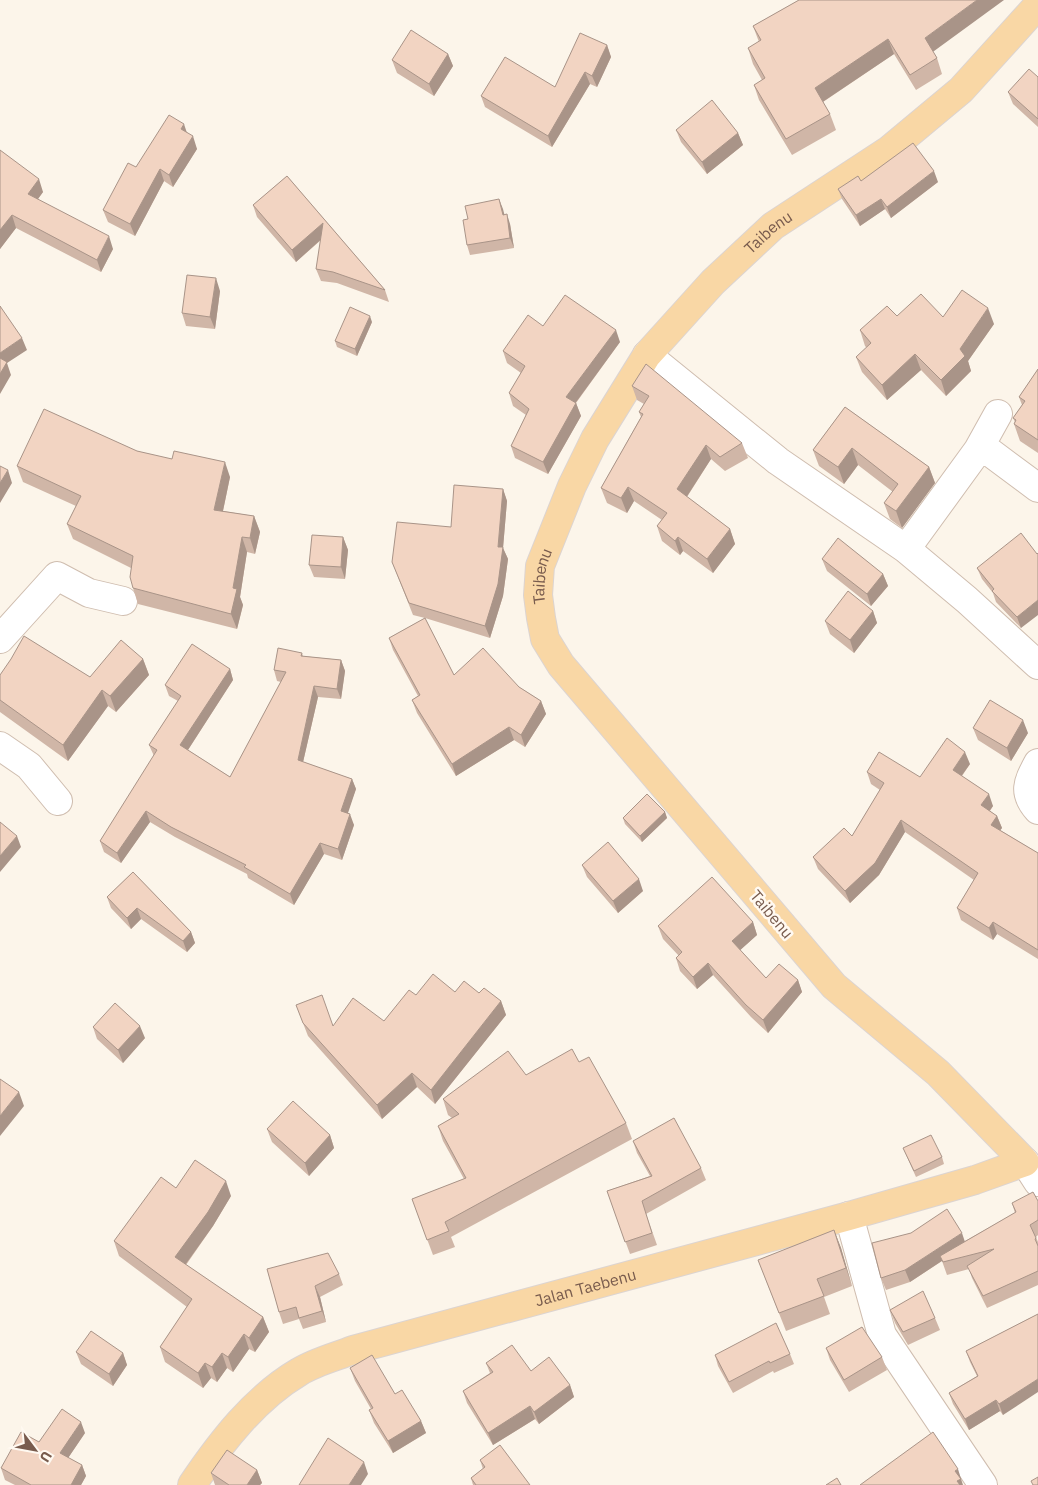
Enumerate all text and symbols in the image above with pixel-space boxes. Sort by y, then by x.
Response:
street label: Taibenu [740,206,796,258]
street label: Taibenu [528,545,556,605]
street label: Taibenu [746,886,798,942]
street label: Jalan Taebenu [533,1264,638,1310]
north arrow [10,1425,60,1475]
text: U [36,1448,56,1466]

